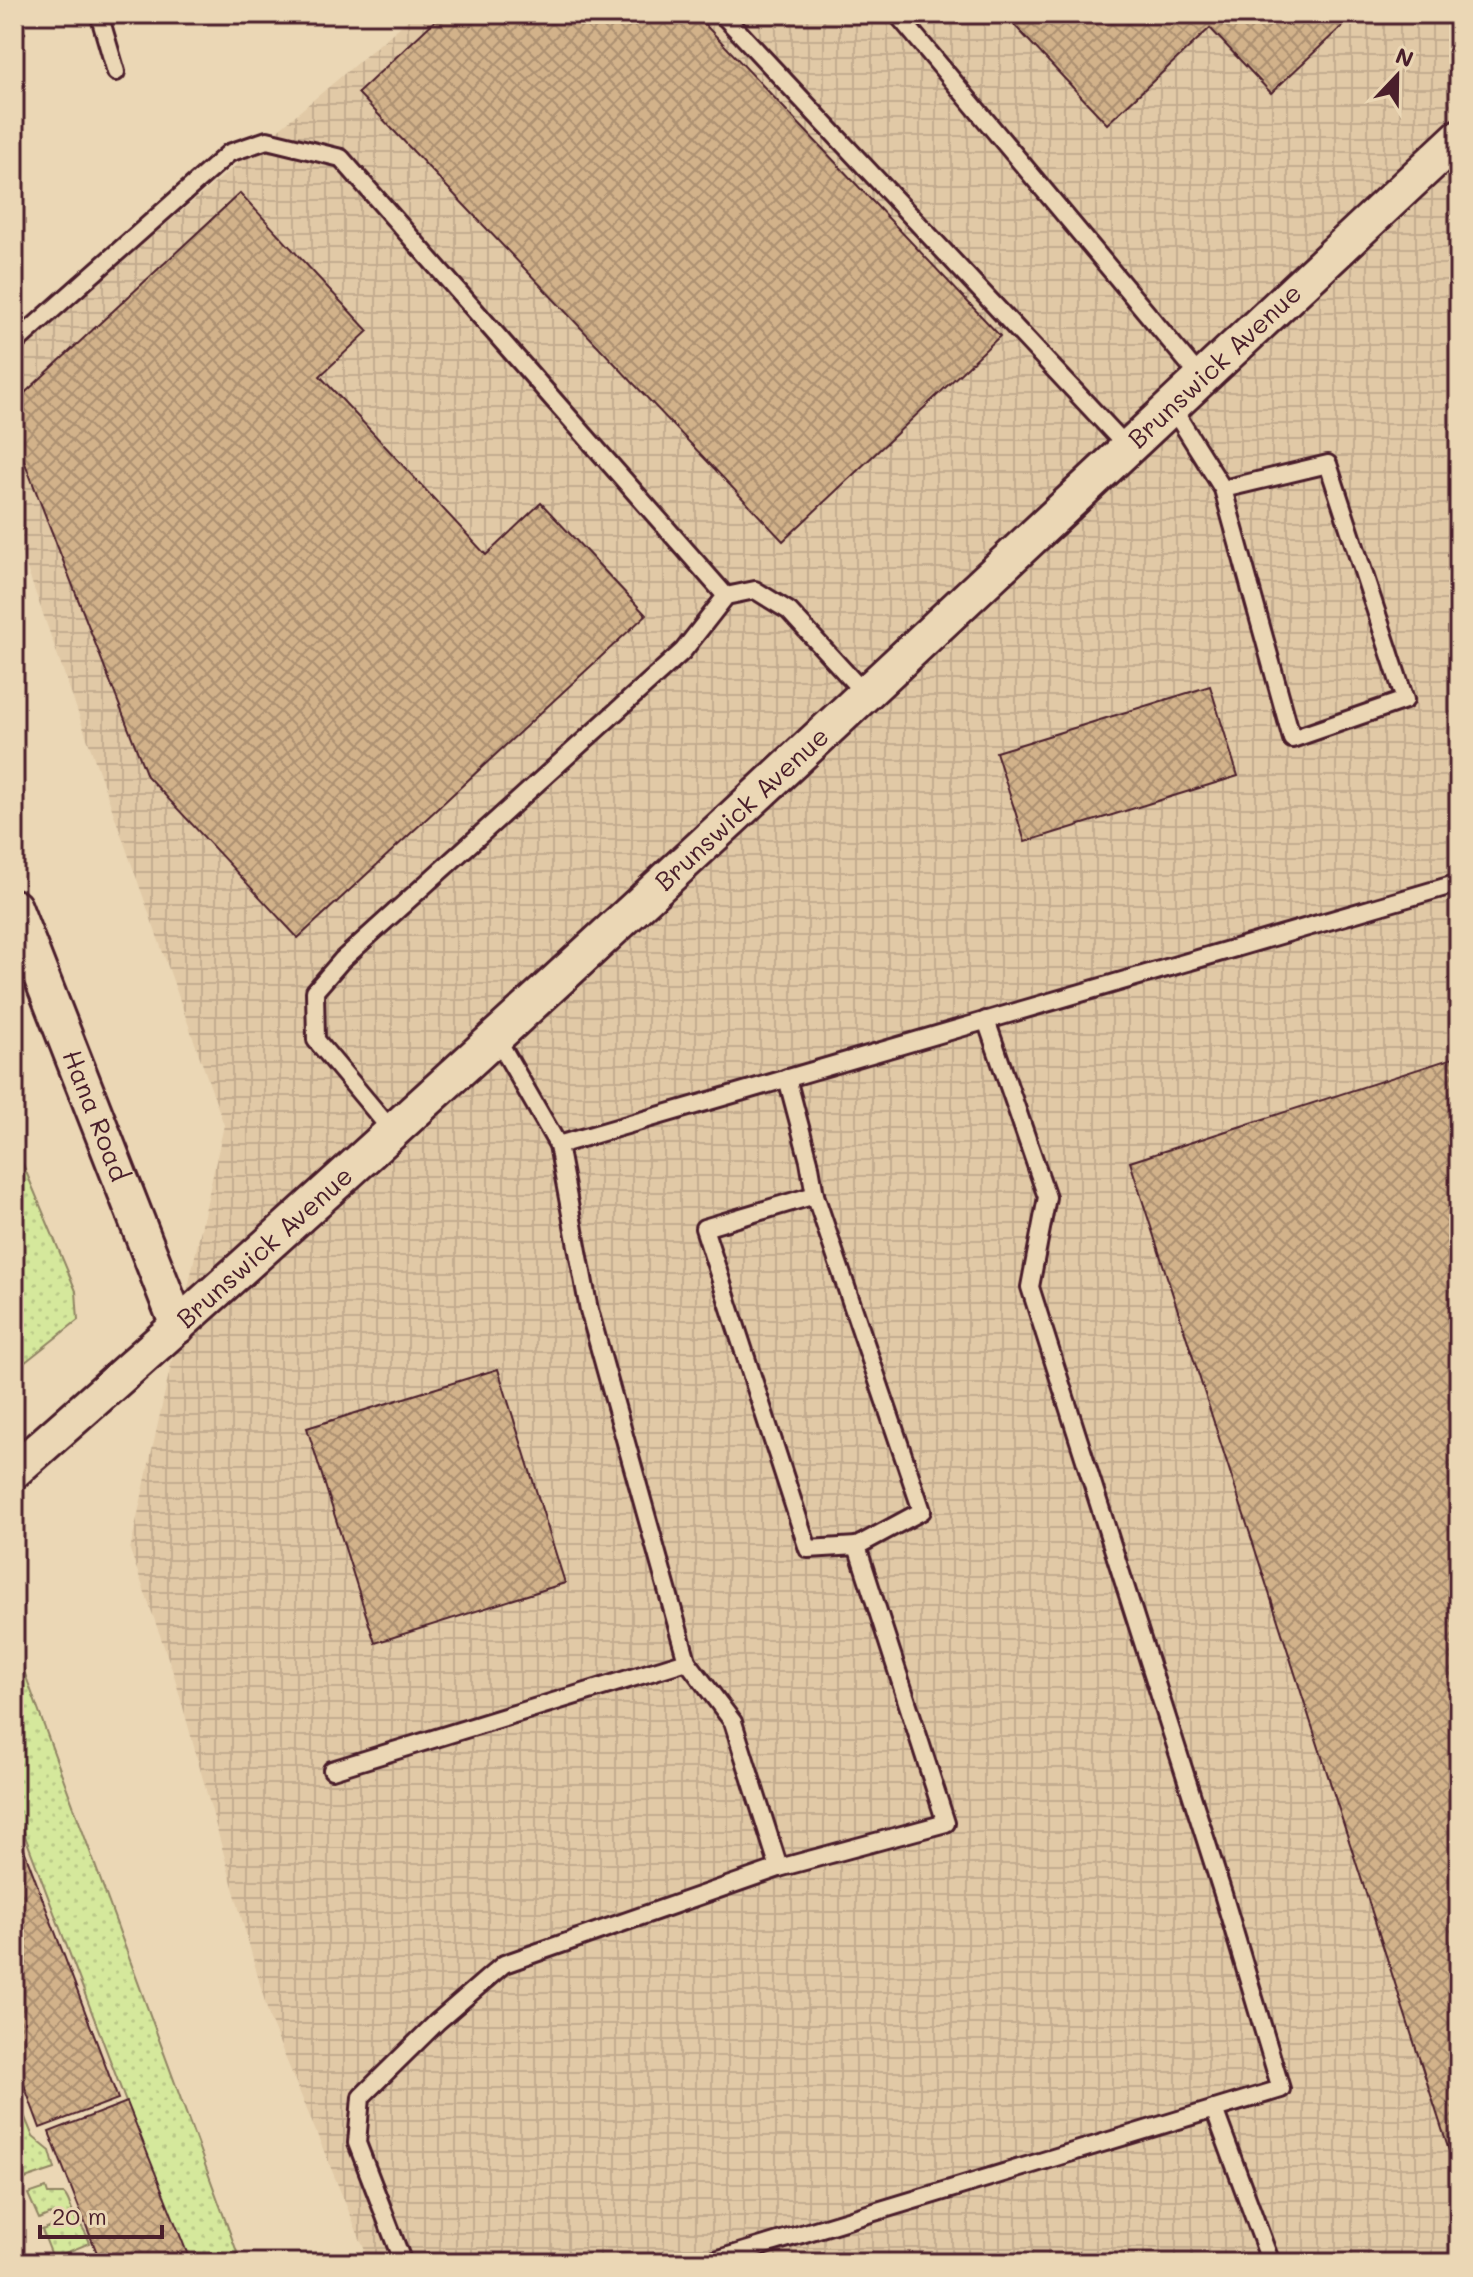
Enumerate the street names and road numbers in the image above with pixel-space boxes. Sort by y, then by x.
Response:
street label: Brunswick Avenue [1120,275,1308,455]
street label: Brunswick Avenue [647,719,836,898]
street label: Hana Road [56,1045,138,1186]
street label: Brunswick Avenue [169,1158,359,1335]

